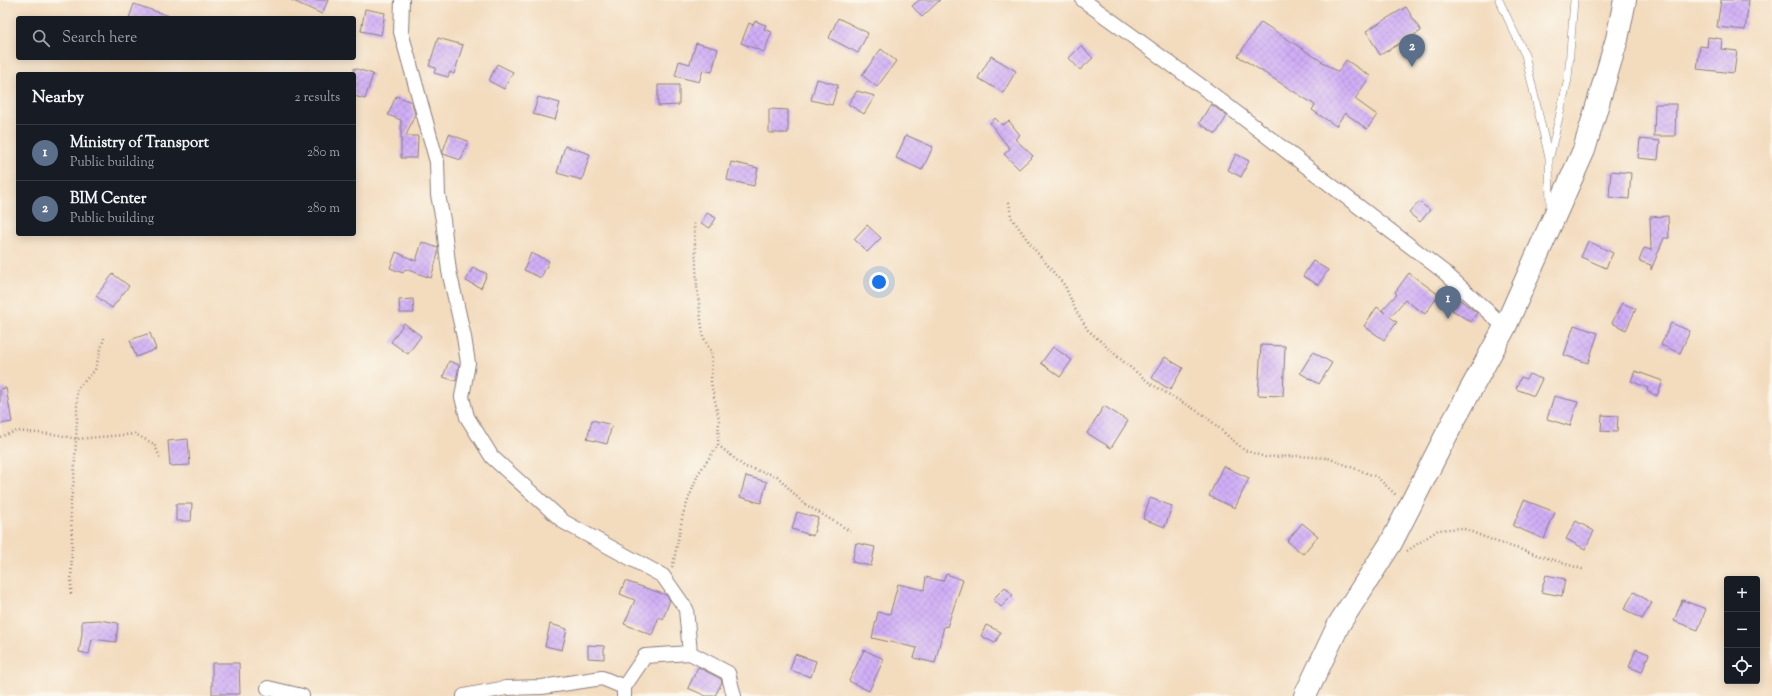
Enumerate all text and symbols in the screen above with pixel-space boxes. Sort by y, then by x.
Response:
search box [16,16,356,60]
icon: search [30,27,52,49]
text: Search here [62,28,137,49]
pin: 2 [1399,34,1425,67]
text: Nearby [32,86,84,110]
text: 2 results [295,89,340,107]
text: Ministry of Transport [70,133,209,154]
text: 1 [43,144,47,162]
text: 280 m [307,144,340,162]
text: Public building [70,154,154,172]
text: BIM Center [70,189,146,210]
text: 2 [42,200,48,218]
text: 280 m [307,200,340,218]
text: Public building [70,210,154,228]
your location [869,272,889,292]
pin: 1 [1435,286,1461,319]
map controls [1724,576,1760,684]
button: + [1724,576,1760,612]
button: − [1724,612,1760,648]
button: locate [1724,648,1760,684]

